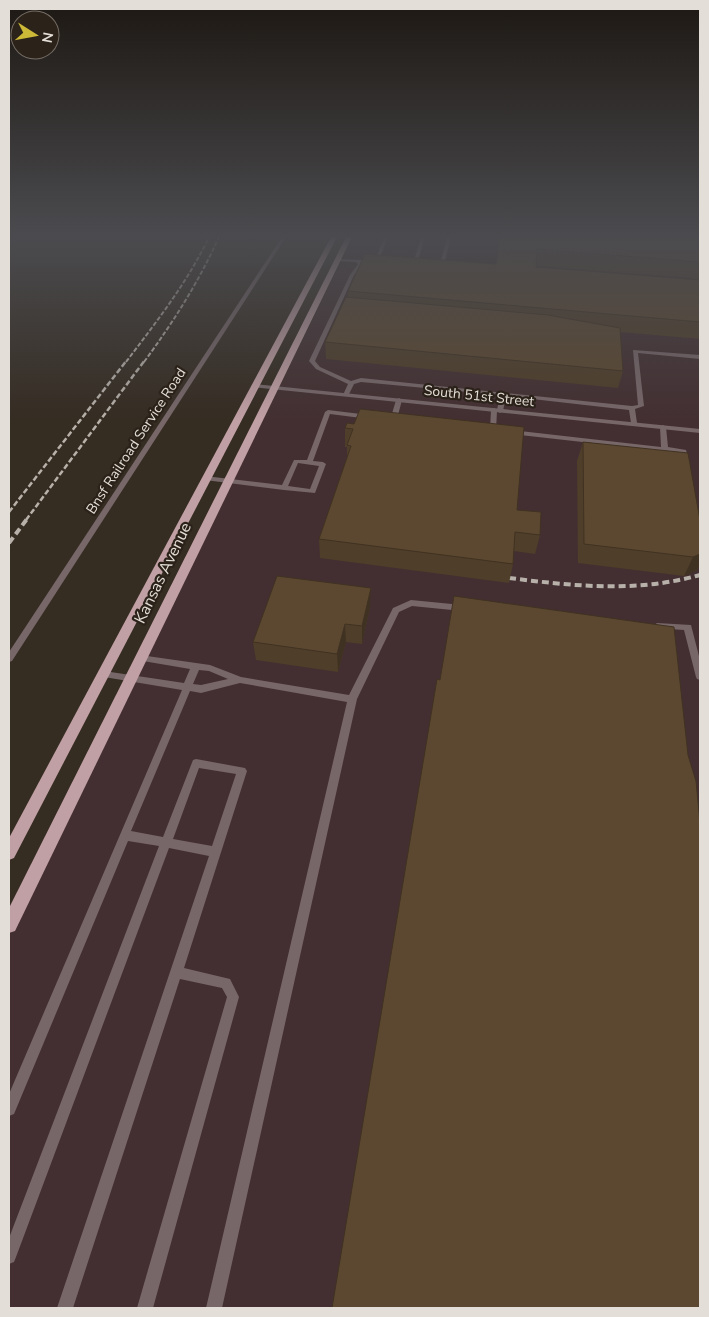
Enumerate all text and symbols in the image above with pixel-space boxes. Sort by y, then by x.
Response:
north arrow [10,10,60,60]
text: N [37,30,58,44]
street label: Bnsf Railroad Service Road [82,364,190,518]
street label: South 51st Street [423,381,535,411]
street label: Kansas Avenue [129,519,197,627]

